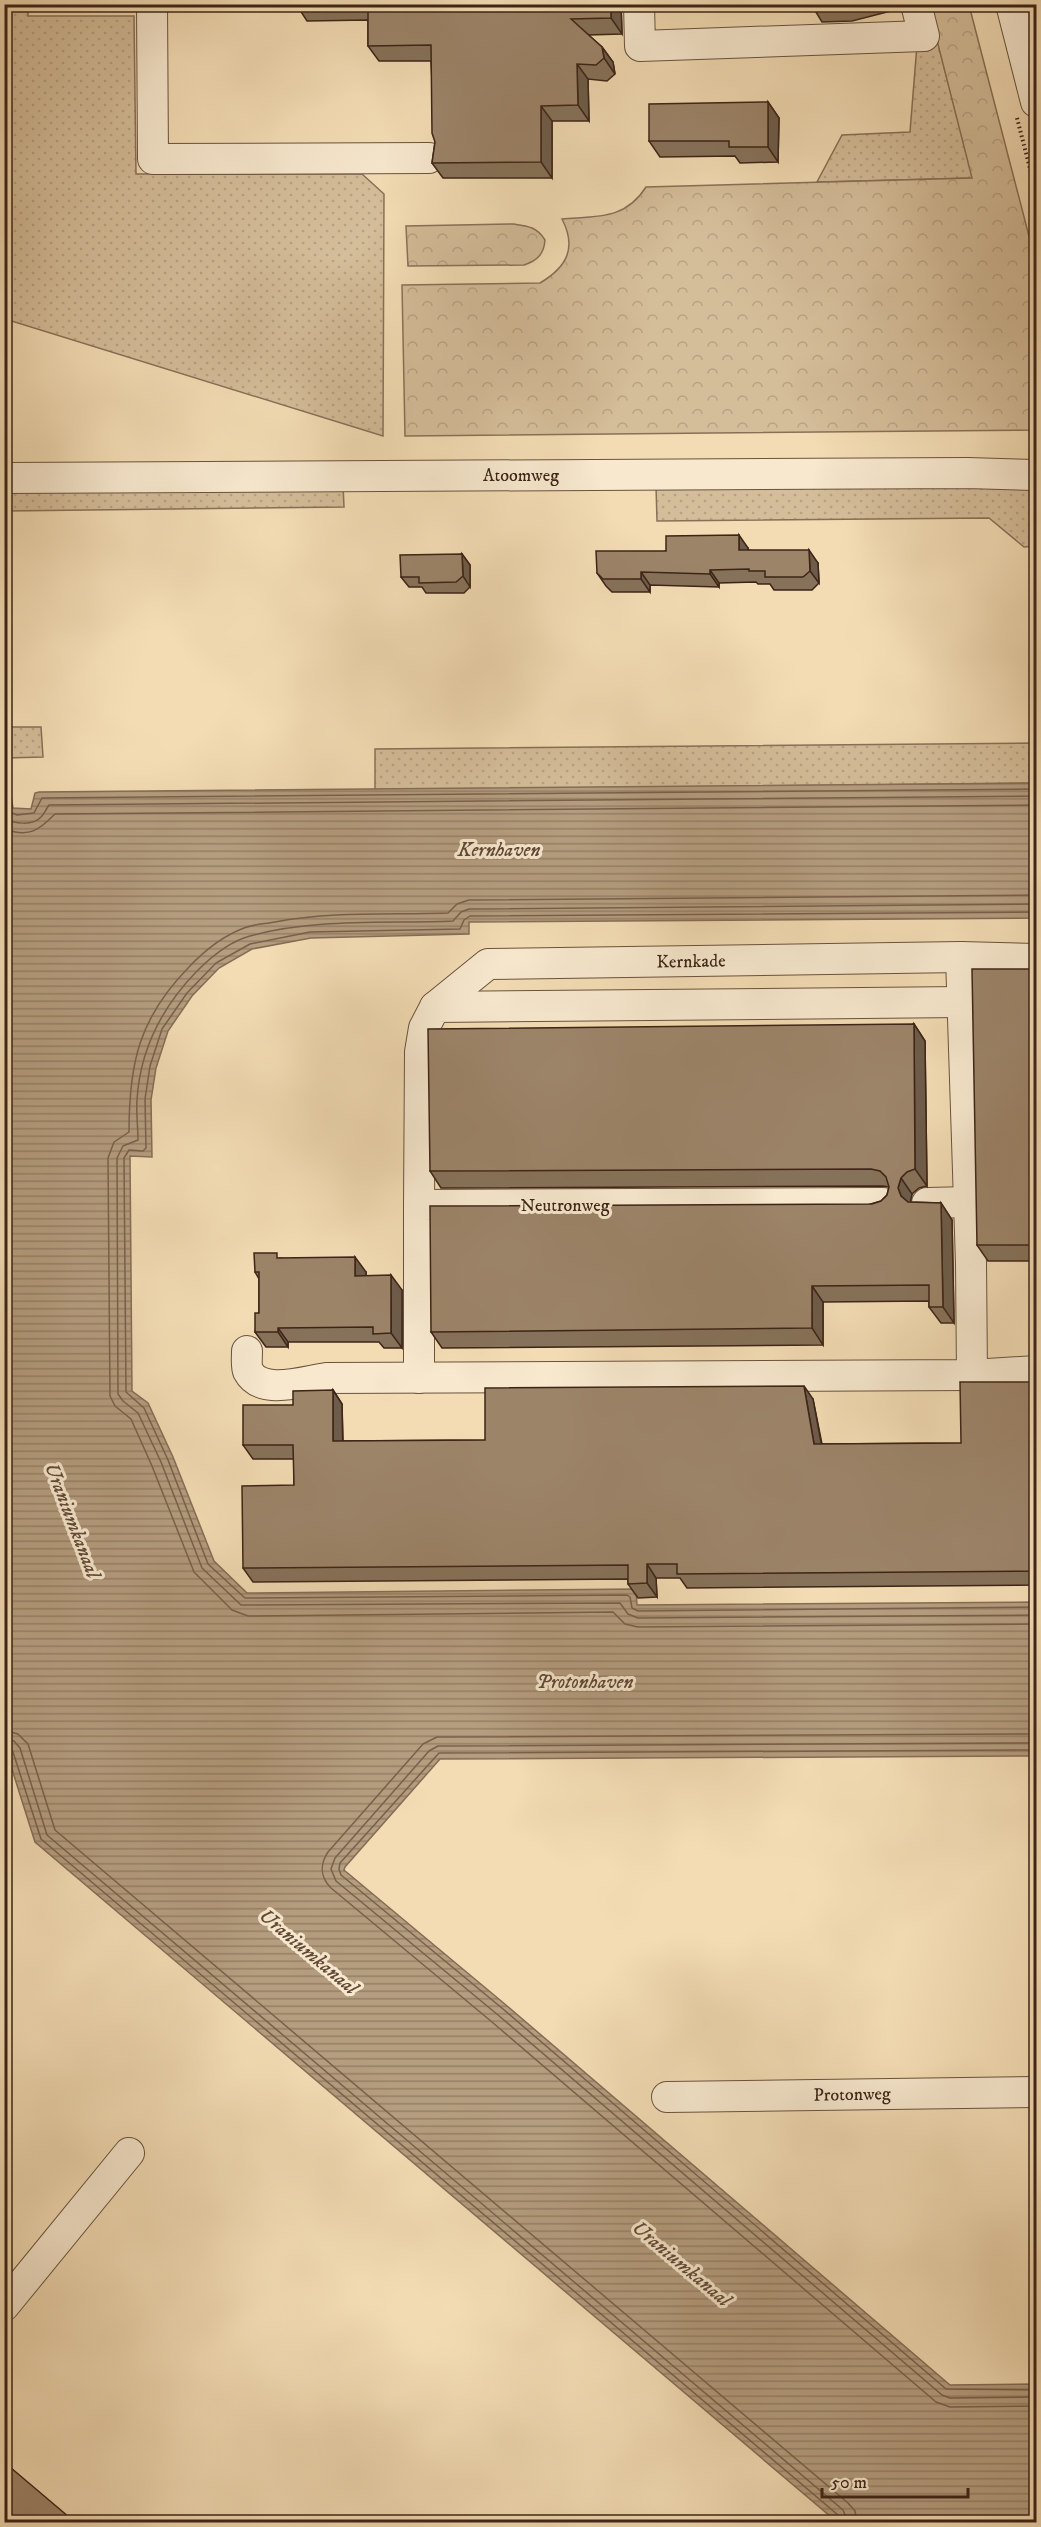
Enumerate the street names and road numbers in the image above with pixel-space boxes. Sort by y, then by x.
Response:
street label: Atoomweg [483,465,559,487]
street label: Kernkade [656,950,726,974]
street label: Neutronweg [521,1195,610,1217]
street label: Protonweg [813,2083,891,2107]

